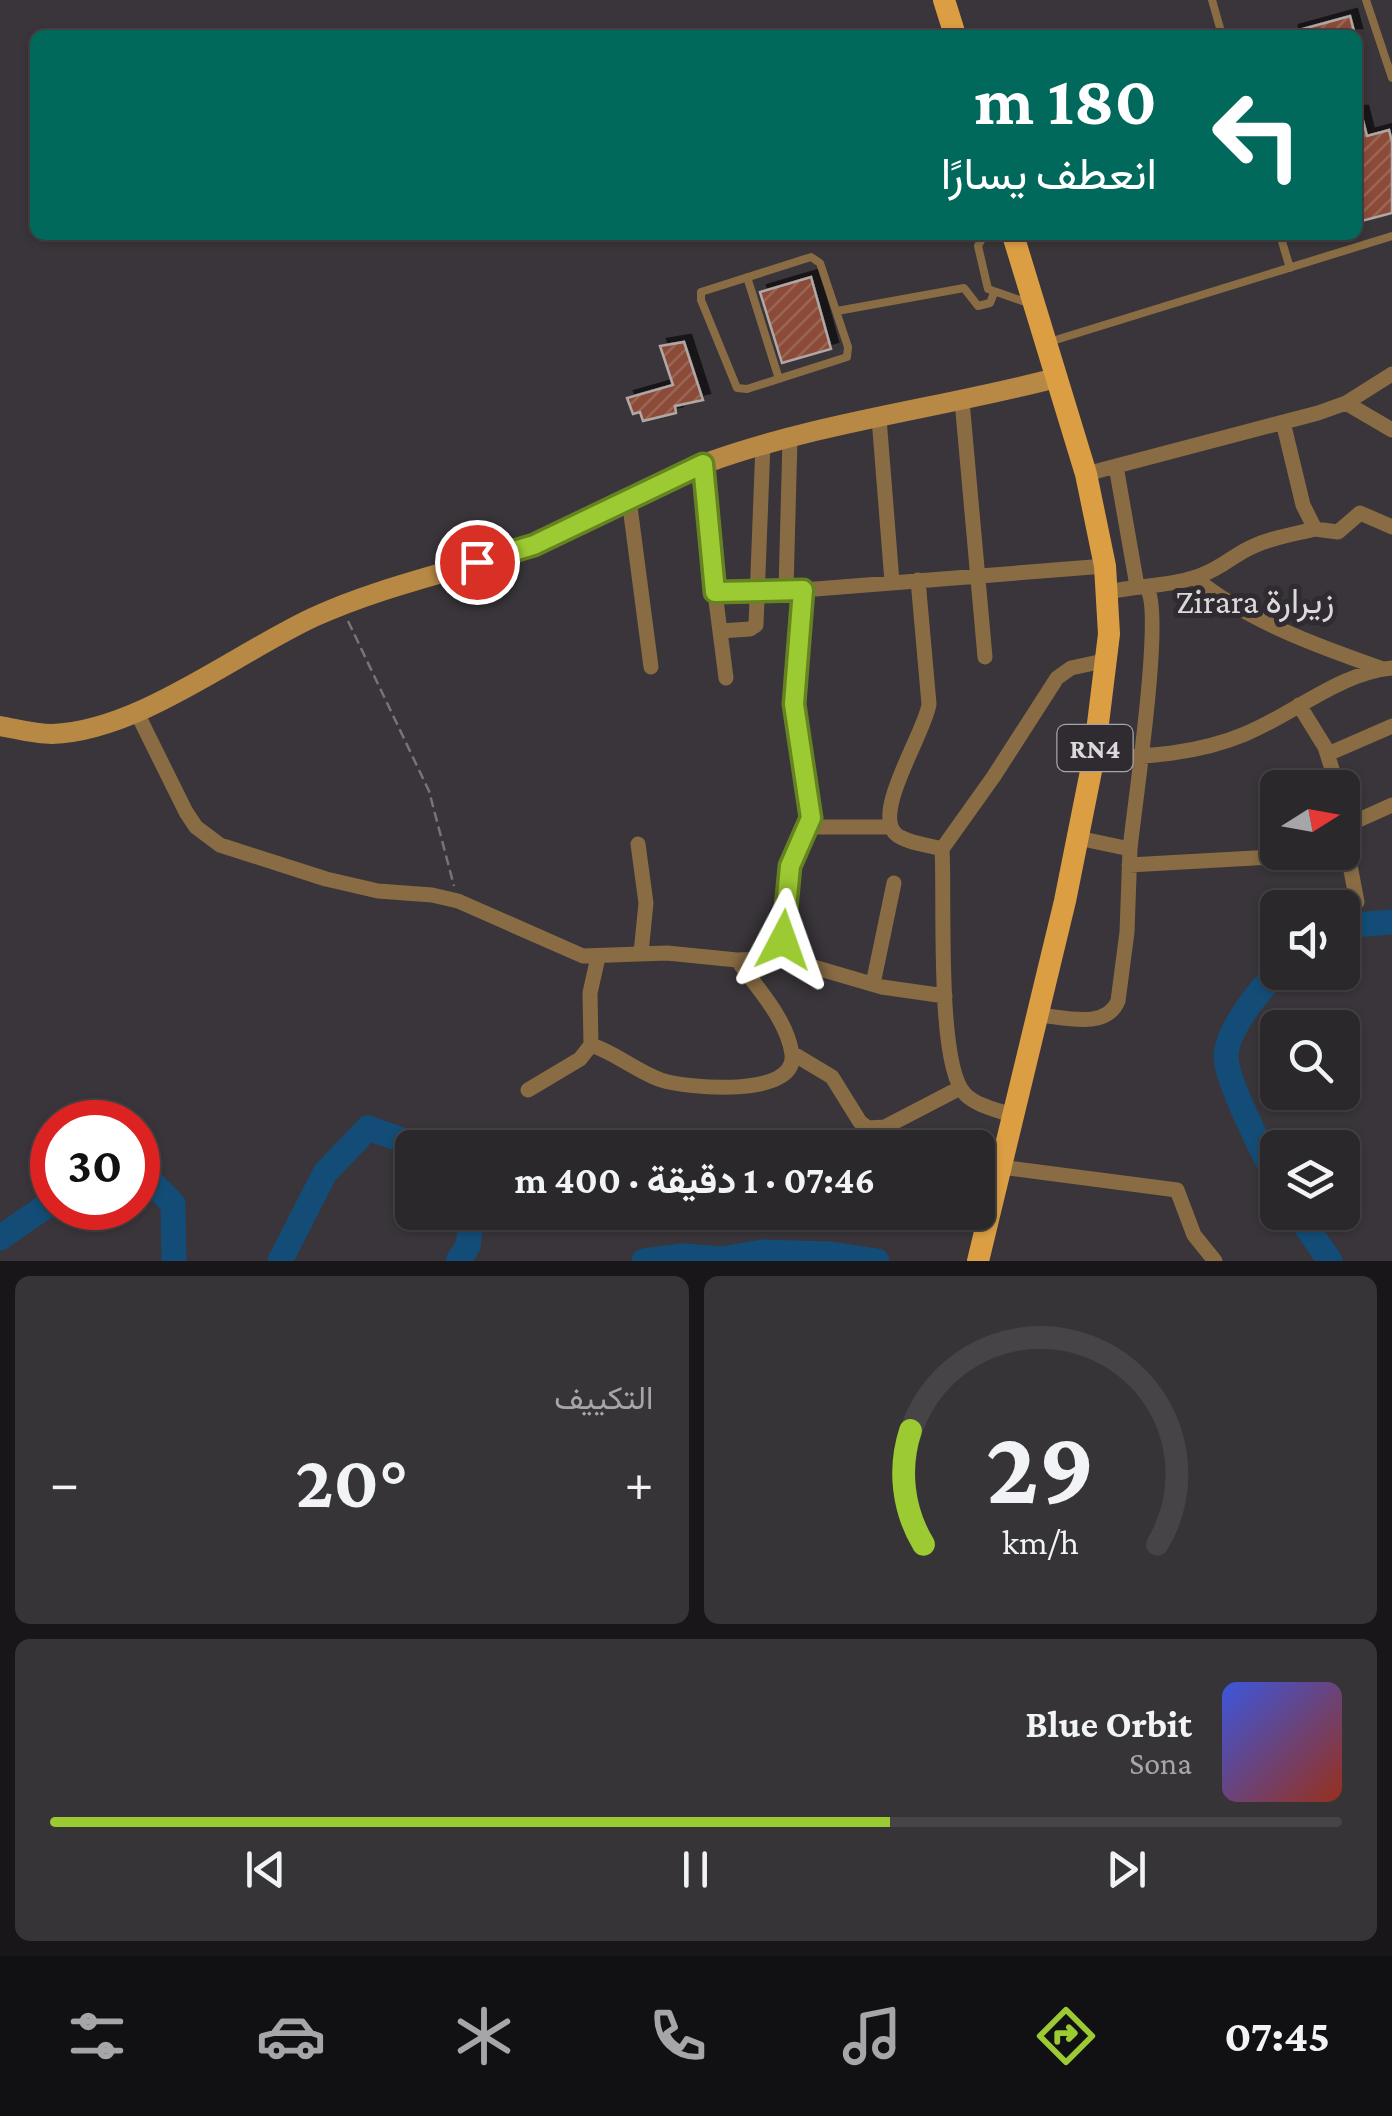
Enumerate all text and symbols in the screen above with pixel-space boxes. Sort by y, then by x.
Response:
text: 180 m [975,61,1157,139]
icon: left [1192,70,1322,200]
text: انعطف يسارًا [941,149,1157,199]
pin [435,520,520,605]
icon: arrive [450,535,505,590]
district label: Zirara زيرارة [1176,582,1334,623]
road number: RN4 [1058,725,1132,771]
north arrow [1260,770,1360,870]
map controls [1260,770,1360,1230]
position arrow [731,888,835,992]
button: sound [1260,890,1360,990]
button: search [1260,1010,1360,1110]
speed limit sign: 30 [30,1100,160,1230]
button: layers [1260,1130,1360,1230]
text: 07:46 · 1 دقيقة · 400 m [515,1159,875,1201]
text: التكييف [554,1380,654,1416]
text: 29 [986,1409,1095,1524]
text: 20° [295,1440,408,1523]
text: − [50,1452,79,1513]
text: + [624,1452,653,1513]
text: km/h [1002,1522,1079,1562]
text: Blue Orbit [1025,1703,1192,1745]
text: Sona [1129,1745,1192,1781]
icon: previous [238,1842,293,1897]
icon: pause [668,1842,723,1897]
icon: next [1099,1842,1154,1897]
icon: filters [62,2001,132,2071]
icon: car [256,2001,326,2071]
icon: climate [449,2001,519,2071]
icon: phone [643,2001,713,2071]
icon: music [837,2001,907,2071]
icon: directions [1031,2001,1101,2071]
text: 07:45 [1224,2011,1330,2061]

